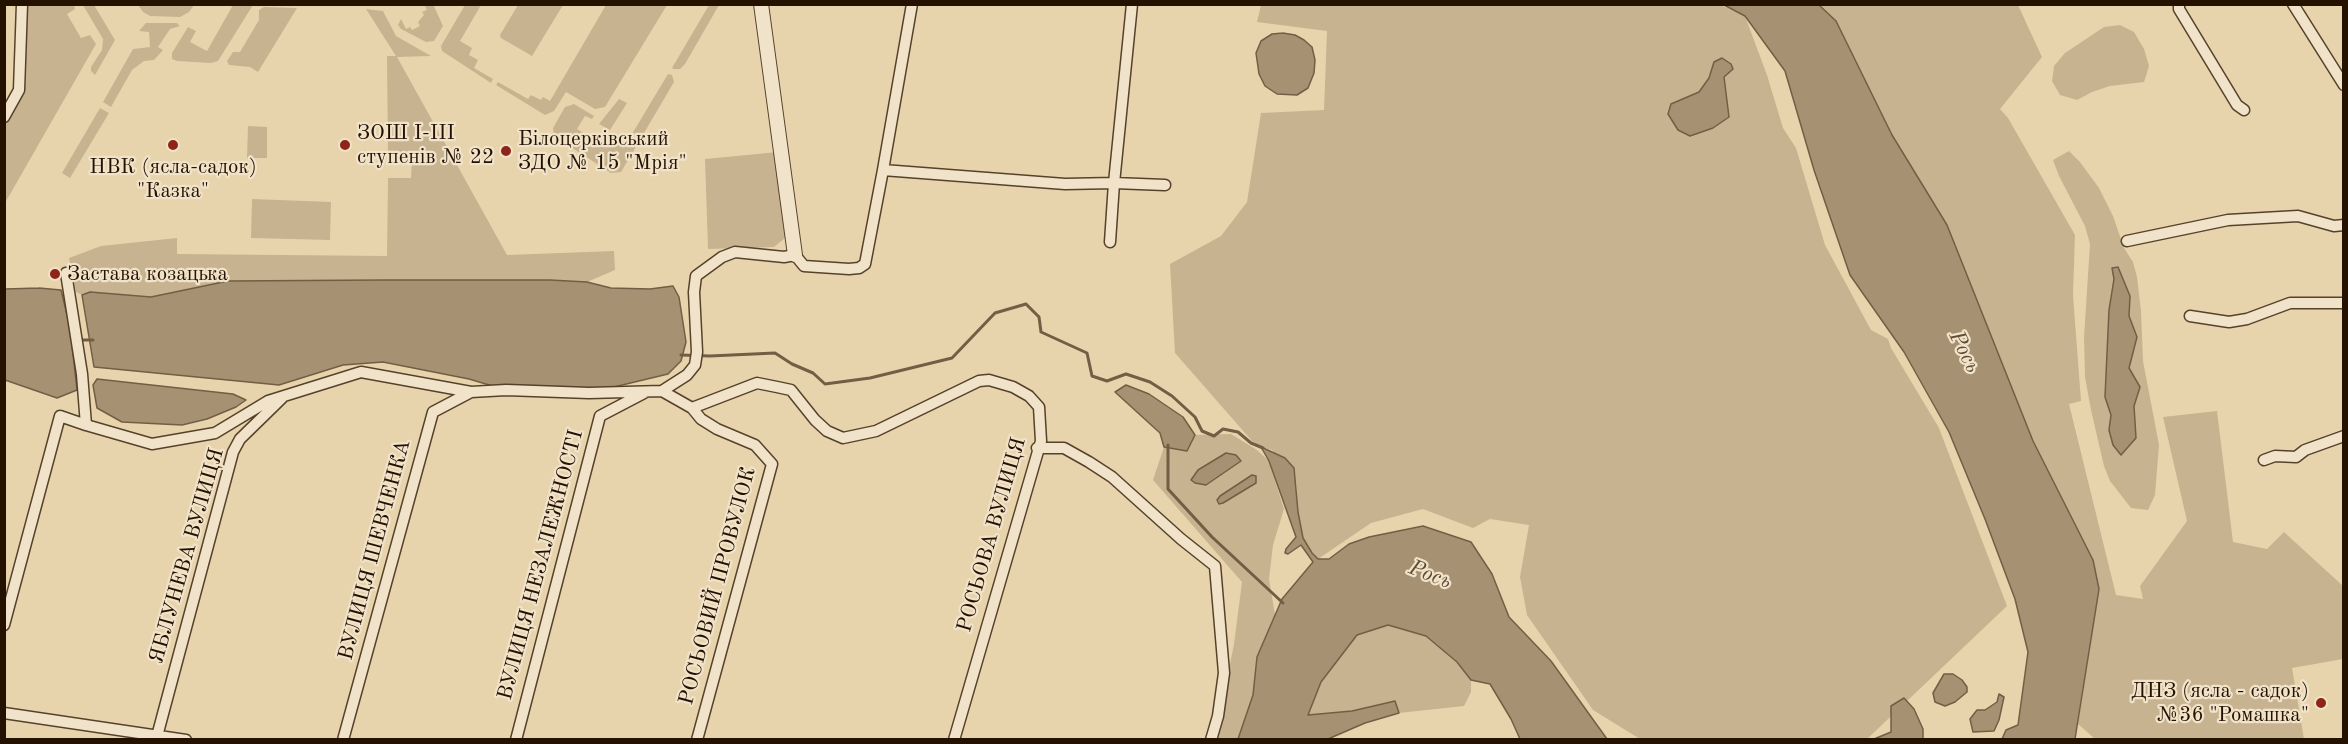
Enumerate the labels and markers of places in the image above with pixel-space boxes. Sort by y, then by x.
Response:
place label: ЗОШ І-ІІІ ступенів № 22 [357,120,494,170]
place label: Білоцерківський ЗДО № 15 "Мрія" [518,126,687,176]
marker: НВК (ясла-садок) "Казка" [166,138,180,152]
marker: ЗОШ І-ІІІ ступенів № 22 [338,138,352,152]
marker: Білоцерківський ЗДО № 15 "Мрія" [499,144,513,158]
place label: НВК (ясла-садок) "Казка" [89,154,257,204]
place label: Застава козацька [67,261,228,287]
marker: Застава козацька [48,267,62,281]
place label: ДНЗ (ясла - садок) №36 "Ромашка" [2131,678,2309,728]
marker: ДНЗ (ясла - садок) №36 "Ромашка" [2314,696,2328,710]

